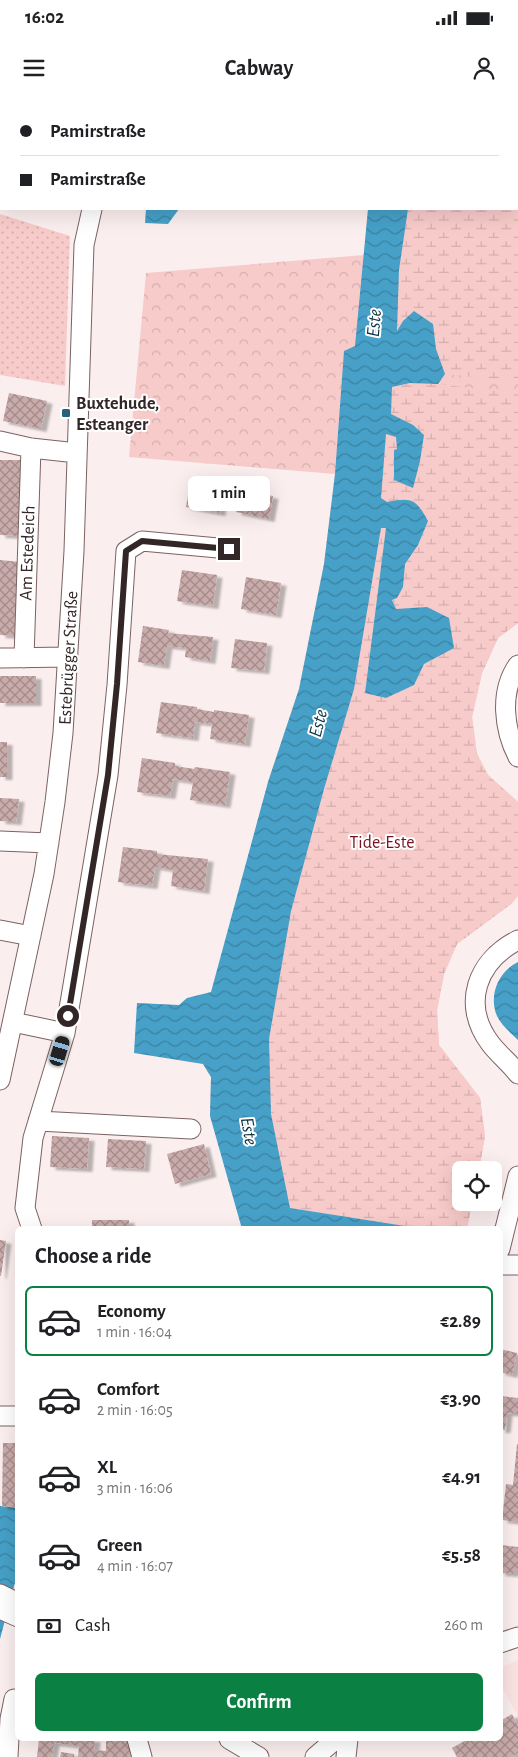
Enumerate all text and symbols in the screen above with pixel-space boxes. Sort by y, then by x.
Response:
text: 16:02 [25,8,64,27]
icon: menu [20,54,48,82]
icon: person [470,54,498,82]
text: Cabway [225,57,293,79]
text: Pamirstraße [50,122,146,141]
text: Pamirstraße [50,170,146,189]
water label: Este [364,308,385,338]
place label: Buxtehude, Esteanger [76,395,159,434]
marker: Buxtehude, Esteanger [60,407,72,419]
callout: 1 min [188,476,270,512]
text: 1 min [212,485,246,501]
street label: Am Estedeich [17,505,39,601]
route end [218,538,240,560]
street label: Estebrügger Straße [56,591,81,726]
water label: Este [306,707,331,739]
park label: Tide-Este [350,834,414,852]
route start [57,1005,79,1027]
car [48,1034,71,1068]
water label: Este [237,1116,260,1147]
map controls [452,1161,502,1211]
button: locate [452,1161,502,1211]
text: Choose a ride [35,1245,151,1267]
icon: car [37,1299,82,1344]
text: Economy [97,1302,166,1321]
text: €2.89 [440,1312,481,1331]
text: 1 min · 16:04 [97,1324,172,1340]
icon: car [37,1377,82,1422]
text: Comfort [97,1380,159,1399]
text: €3.90 [441,1390,481,1409]
text: 2 min · 16:05 [97,1402,173,1418]
icon: car [37,1455,82,1500]
text: XL [97,1458,117,1477]
text: €4.91 [442,1468,481,1487]
text: 3 min · 16:06 [97,1480,173,1496]
icon: car [37,1533,82,1578]
text: Green [97,1536,143,1555]
text: €5.58 [442,1546,481,1565]
text: 4 min · 16:07 [97,1558,173,1574]
icon: cash [35,1612,63,1640]
text: Cash [75,1616,111,1635]
text: 260 m [444,1617,483,1633]
button: Confirm [35,1673,483,1731]

